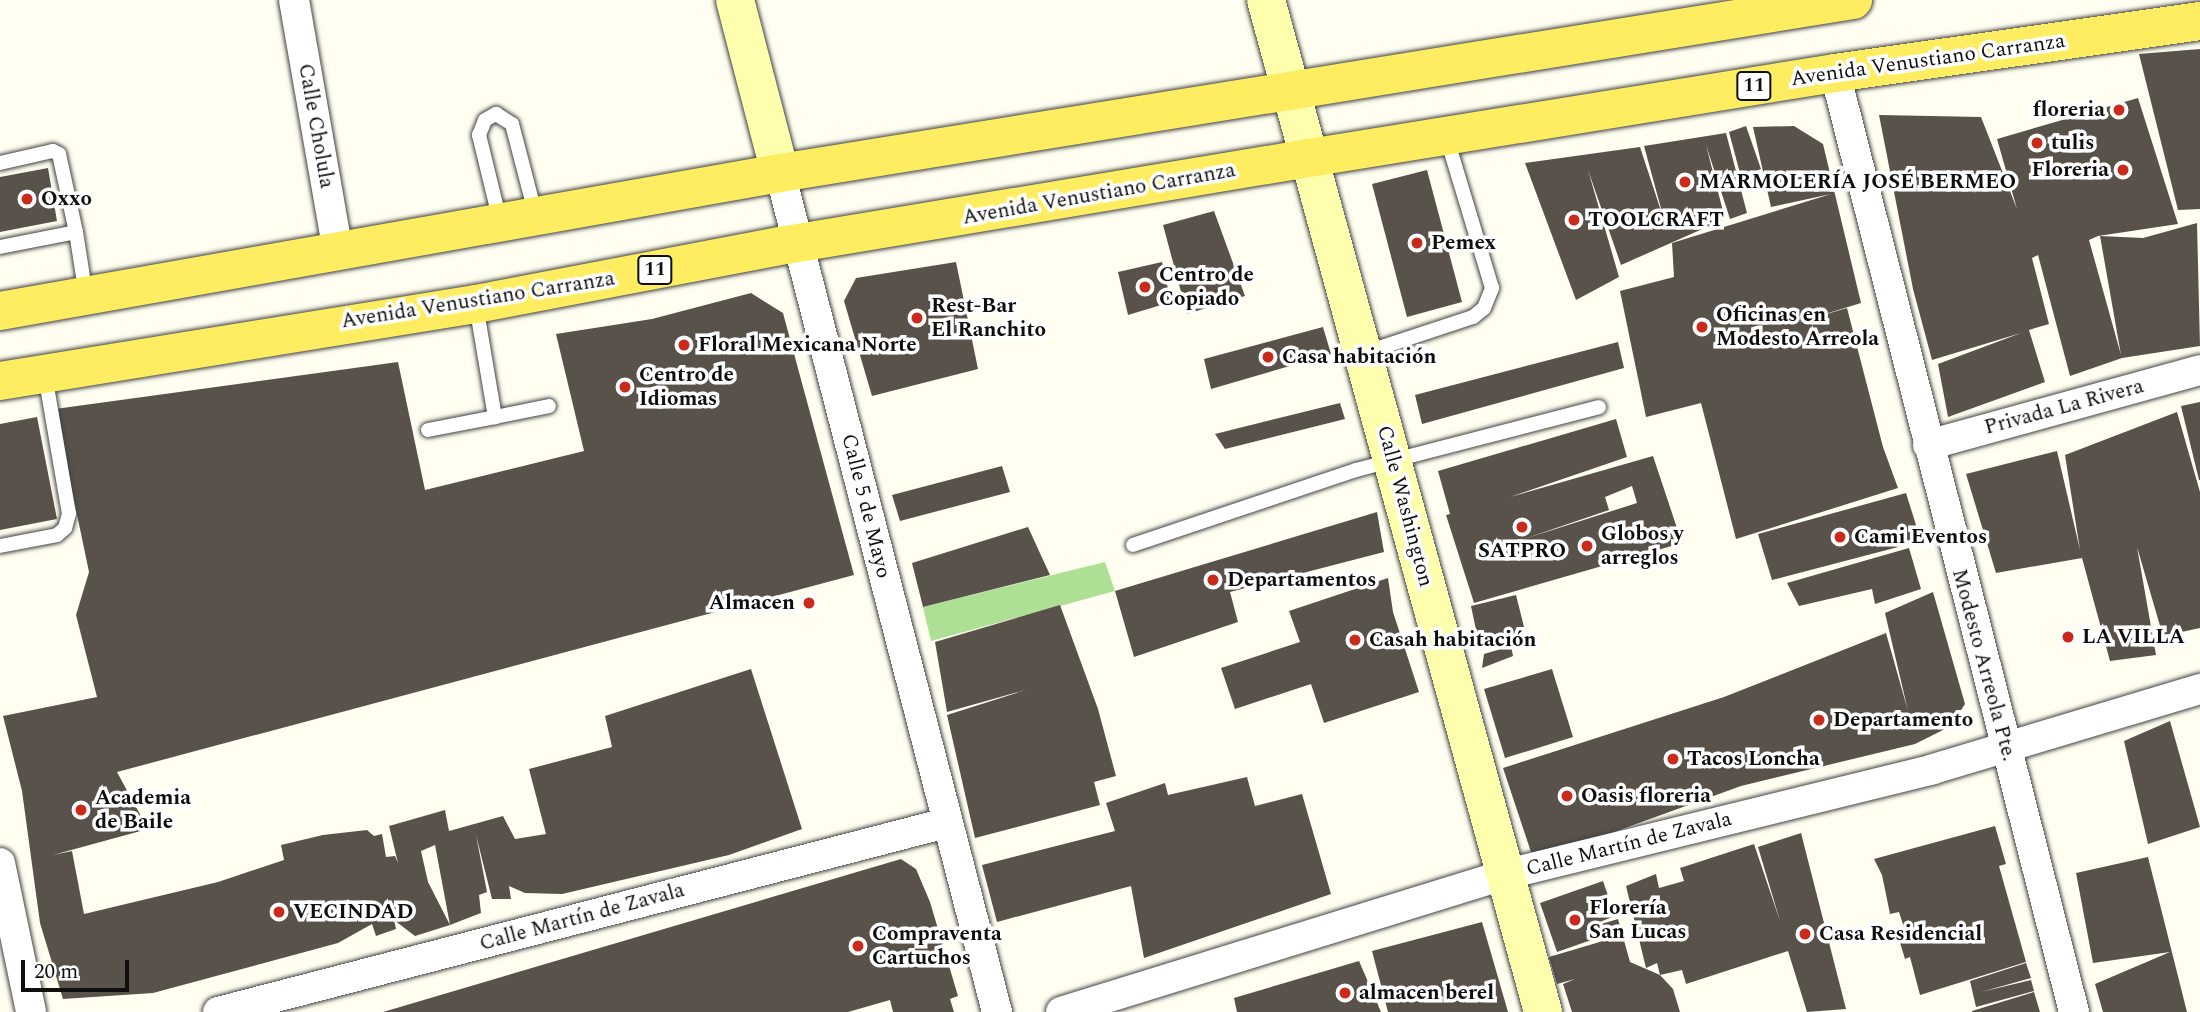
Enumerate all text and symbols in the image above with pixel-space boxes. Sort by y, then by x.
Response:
street label: Avenida Venustiano Carranza [1789,28,2067,92]
street label: Calle Cholula [293,62,339,190]
road number: 11 [1735,71,1773,102]
place label: floreria [2033,97,2105,123]
marker: floreria [2111,102,2127,118]
place label: tulis [2051,130,2095,156]
marker: tulis [2029,135,2045,151]
place label: Floreria [2032,157,2109,183]
street label: Avenida Venustiano Carranza [960,158,1238,230]
marker: Floreria [2115,162,2131,178]
place label: MARMOLERÍA JOSÉ BERMEO [1699,169,2016,195]
marker: MARMOLERÍA JOSÉ BERMEO [1677,174,1693,190]
place label: Oxxo [41,186,92,212]
marker: Oxxo [19,191,35,207]
place label: TOOLCRAFT [1588,207,1724,233]
marker: TOOLCRAFT [1566,212,1582,228]
place label: Pemex [1431,230,1496,256]
marker: Pemex [1409,235,1425,251]
road number: 11 [636,254,674,286]
place label: Centro de Copiado [1159,262,1254,312]
street label: Avenida Venustiano Carranza [339,266,617,334]
marker: Centro de Copiado [1137,279,1153,295]
place label: Rest-Bar El Ranchito [931,293,1046,343]
place label: Oficinas en Modesto Arreola [1716,302,1879,352]
marker: Rest-Bar El Ranchito [909,310,925,326]
marker: Oficinas en Modesto Arreola [1694,319,1710,335]
place label: Floral Mexicana Norte [698,332,917,358]
marker: Floral Mexicana Norte [676,337,692,353]
place label: Casa habitación [1282,344,1436,370]
marker: Casa habitación [1260,349,1276,365]
place label: Centro de Idiomas [639,362,734,412]
street label: Privada La Rivera [1982,374,2146,440]
marker: Centro de Idiomas [617,379,633,395]
street label: Calle Washington [1371,423,1439,589]
street label: Calle 5 de Mayo [836,431,896,581]
marker: SATPRO [1514,519,1530,535]
place label: Globos y arreglos [1601,521,1684,571]
place label: Cami Eventos [1854,524,1987,550]
marker: Cami Eventos [1832,529,1848,545]
place label: SATPRO [1478,538,1566,564]
marker: Globos y arreglos [1579,538,1595,554]
street label: Modesto Arreola Pte. [1946,566,2022,764]
place label: Departamentos [1227,567,1376,593]
marker: Departamentos [1205,572,1221,588]
place label: Almacen [709,590,795,616]
marker: Almacen [801,595,817,611]
place label: LA VILLA [2082,624,2185,650]
place label: Casah habitación [1369,627,1536,653]
marker: LA VILLA [2060,629,2076,645]
marker: Casah habitación [1347,632,1363,648]
place label: Departamento [1833,707,1973,733]
marker: Departamento [1811,712,1827,728]
place label: Tacos Loncha [1687,746,1820,772]
marker: Tacos Loncha [1665,751,1681,767]
place label: Oasis floreria [1581,783,1711,809]
place label: Academia de Baile [95,785,191,835]
marker: Oasis floreria [1559,788,1575,804]
marker: Academia de Baile [73,802,89,818]
street label: Calle Martín de Zavala [1524,806,1734,882]
street label: Calle Martín de Zavala [477,878,687,956]
place label: Florería San Lucas [1589,895,1686,945]
place label: VECINDAD [293,899,413,925]
marker: VECINDAD [271,904,287,920]
marker: Florería San Lucas [1567,912,1583,928]
place label: Compraventa Cartuchos [872,921,1002,971]
place label: Casa Residencial [1819,921,1982,947]
marker: Casa Residencial [1797,926,1813,942]
marker: Compraventa Cartuchos [850,938,866,954]
scale bar [24,946,133,990]
text: 20 m [34,956,78,988]
place label: almacen berel [1359,980,1494,1006]
marker: almacen berel [1337,985,1353,1001]

